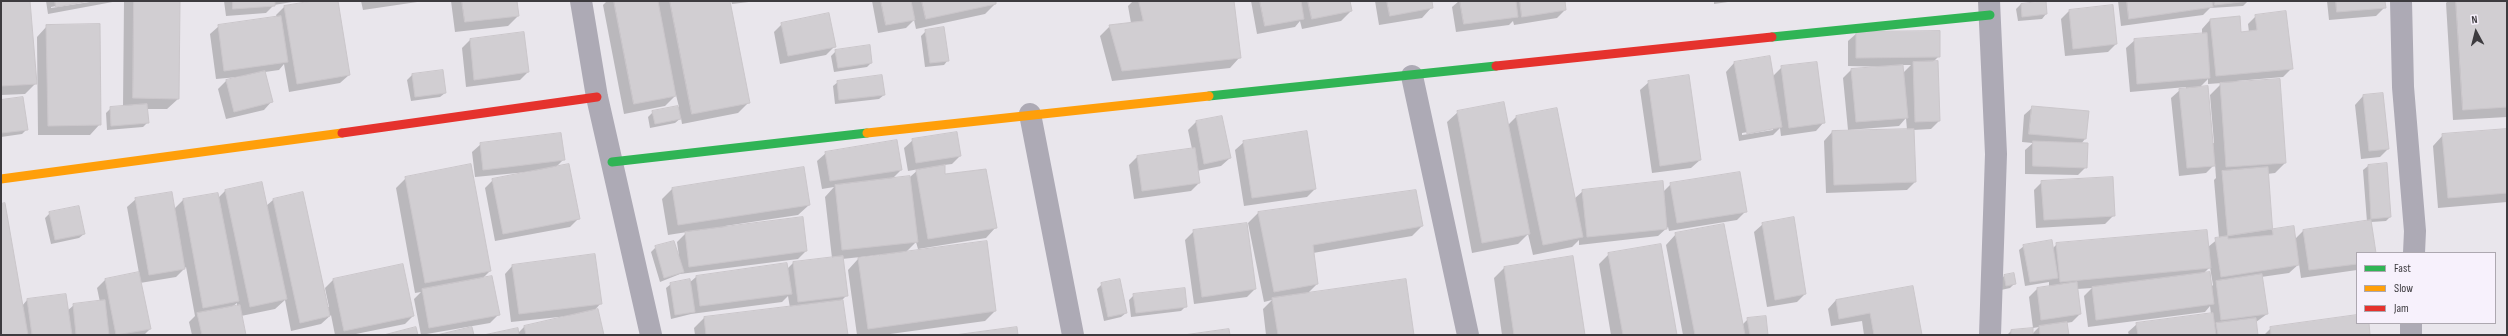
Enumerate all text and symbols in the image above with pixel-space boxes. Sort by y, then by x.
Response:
north arrow [2456,12,2496,52]
text: N [2471,13,2478,26]
legend [2356,252,2496,324]
text: Fast [2394,261,2411,276]
text: Slow [2394,281,2413,296]
text: Jam [2394,301,2409,316]

